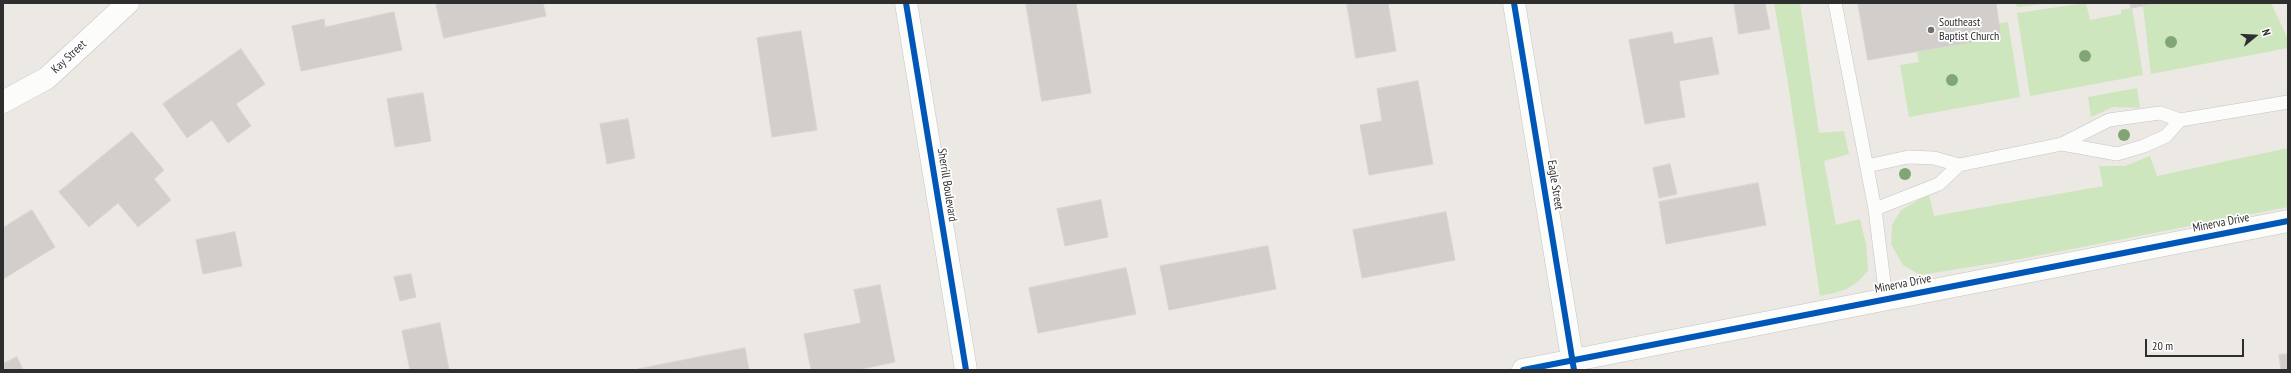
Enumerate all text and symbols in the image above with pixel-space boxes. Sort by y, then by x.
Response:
place label: Southeast Baptist Church [1939,16,1999,44]
north arrow [2235,16,2275,56]
marker: Southeast Baptist Church [1926,25,1936,35]
text: N [2259,27,2274,37]
street label: Kay Street [49,37,89,77]
street label: Sherrill Boulevard [934,147,960,223]
street label: Eagle Street [1544,159,1566,211]
street label: Minerva Drive [2191,210,2251,236]
street label: Minerva Drive [1873,271,1933,297]
scale bar [2147,331,2246,357]
text: 20 m [2152,338,2173,353]

